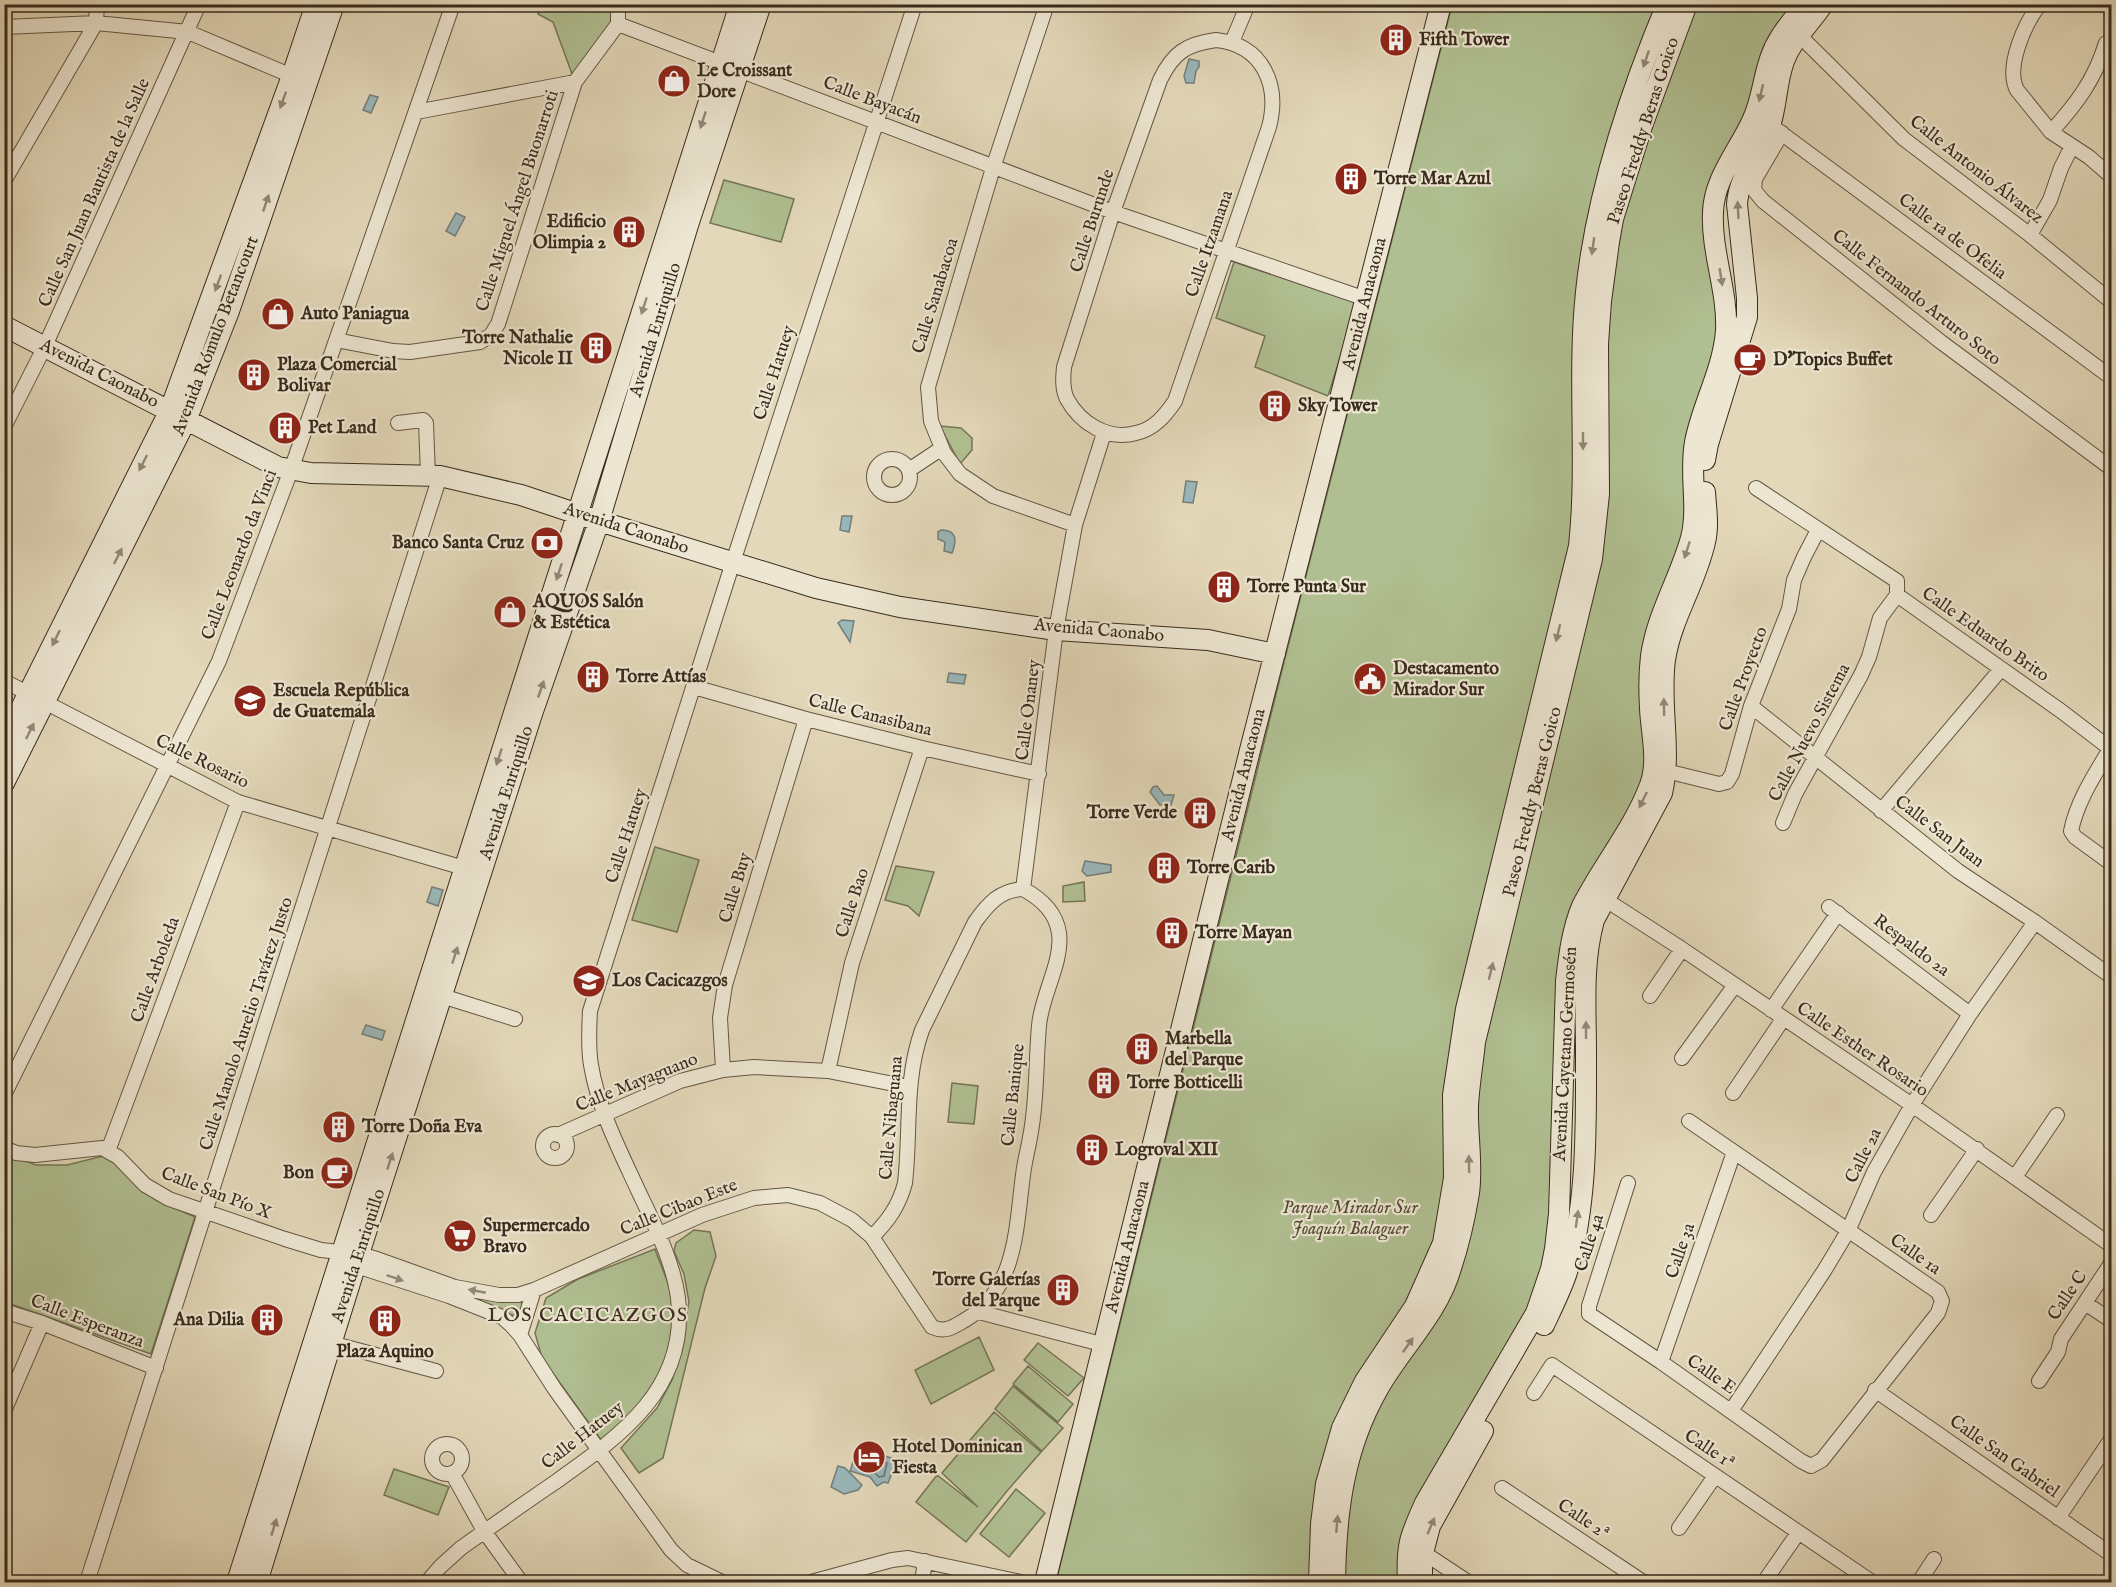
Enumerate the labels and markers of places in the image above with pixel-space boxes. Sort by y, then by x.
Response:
building icon: Fifth Tower [1378,22,1414,58]
place label: Fifth Tower [1419,29,1509,52]
place label: Le Croissant Dore [697,60,793,104]
shop icon: Le Croissant Dore [656,63,692,99]
building icon: Torre Mar Azul [1333,161,1369,197]
place label: Torre Mar Azul [1373,168,1492,191]
place label: Edificio Olimpia 2 [533,211,607,255]
building icon: Edificio Olimpia 2 [611,214,647,250]
shop icon: Auto Paniagua [260,296,296,332]
place label: Auto Paniagua [300,303,411,326]
place label: Torre Nathalie Nicole II [461,327,574,371]
building icon: Torre Nathalie Nicole II [578,330,614,366]
cafe icon: D'Topics Buffet [1732,342,1768,378]
place label: D'Topics Buffet [1773,349,1893,372]
place label: Plaza Comercial Bolivar [277,354,398,398]
building icon: Plaza Comercial Bolivar [236,357,272,393]
building icon: Sky Tower [1257,388,1293,424]
place label: Sky Tower [1298,395,1378,418]
building icon: Pet Land [267,410,303,446]
place label: Pet Land [308,417,377,440]
bank icon: Banco Santa Cruz [529,525,565,561]
place label: Banco Santa Cruz [392,532,525,555]
building icon: Torre Punta Sur [1206,569,1242,605]
place label: Torre Punta Sur [1246,576,1366,599]
place label: AQUOS Salón & Estética [532,591,644,635]
shop icon: AQUOS Salón & Estética [492,594,528,630]
place label: Destacamento Mirador Sur [1393,658,1499,702]
building icon: Torre Attías [575,659,611,695]
public building icon: Destacamento Mirador Sur [1352,661,1388,697]
place label: Torre Attías [615,666,707,689]
place label: Escuela República de Guatemala [273,680,411,724]
school or university icon: Escuela República de Guatemala [232,683,268,719]
building icon: Torre Verde [1182,795,1218,831]
place label: Torre Verde [1086,802,1178,825]
building icon: Torre Carib [1146,850,1182,886]
place label: Torre Carib [1186,857,1276,880]
building icon: Torre Mayan [1154,915,1190,951]
place label: Torre Mayan [1194,922,1293,945]
school or university icon: Los Cacicazgos [571,963,607,999]
place label: Los Cacicazgos [612,970,728,993]
place label: Marbella del Parque [1165,1028,1244,1072]
building icon: Marbella del Parque [1124,1031,1160,1067]
building icon: Torre Botticelli [1086,1065,1122,1101]
place label: Torre Botticelli [1126,1072,1243,1095]
building icon: Torre Doña Eva [321,1109,357,1145]
place label: Torre Doña Eva [361,1116,483,1139]
building icon: Logroval XII [1074,1132,1110,1168]
place label: Logroval XII [1115,1139,1218,1162]
cafe icon: Bon [319,1155,355,1191]
place label: Bon [283,1162,314,1185]
place label: Supermercado Bravo [483,1215,590,1259]
supermarket icon: Supermercado Bravo [442,1218,478,1254]
place label: Torre Galerías del Parque [932,1269,1041,1313]
building icon: Torre Galerías del Parque [1045,1272,1081,1308]
building icon: Ana Dilia [249,1302,285,1338]
building icon: Plaza Aquino [367,1303,403,1339]
place label: Ana Dilia [173,1309,245,1332]
place label: Plaza Aquino [336,1341,434,1364]
place label: Hotel Dominican Fiesta [892,1436,1023,1480]
hotel icon: Hotel Dominican Fiesta [851,1439,887,1475]

